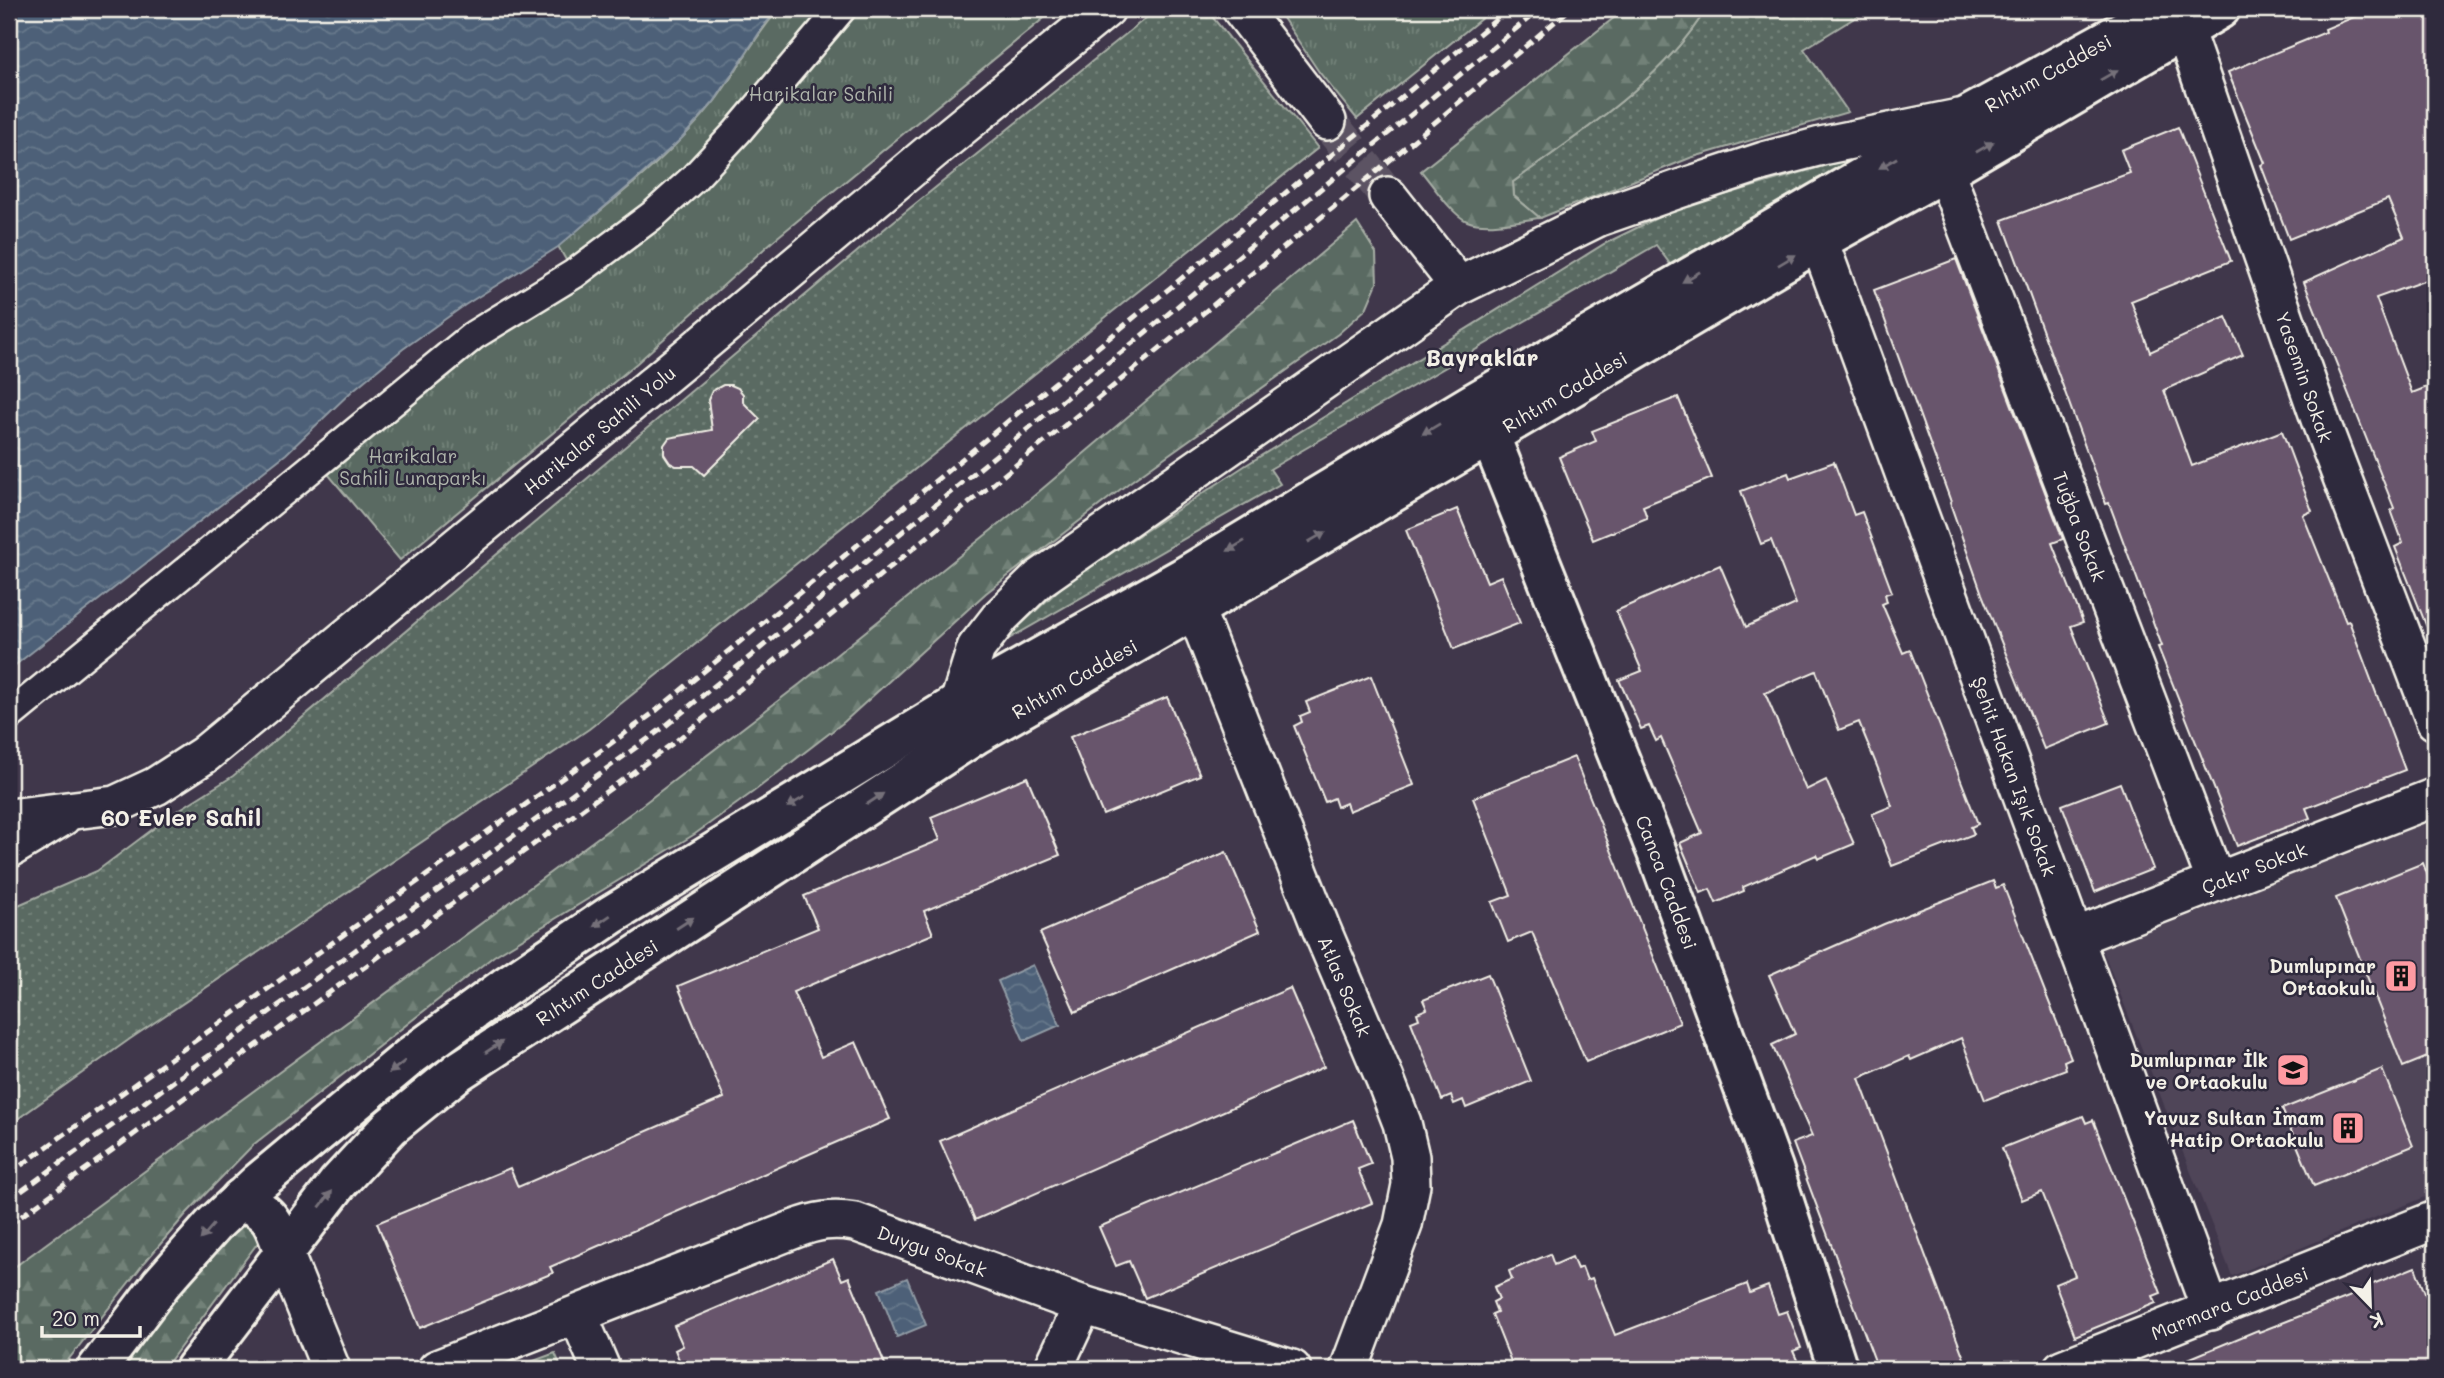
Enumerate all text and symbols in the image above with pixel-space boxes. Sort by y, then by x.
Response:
street label: Rıhtım Caddesi [1980,27,2115,117]
one-way arrow [2100,68,2119,81]
park label: Harikalar Sahili [749,81,893,106]
one-way arrow [1976,141,1995,153]
one-way arrow [1878,157,1897,169]
one-way arrow [1778,254,1797,266]
one-way arrow [1681,271,1700,283]
street label: Yasemin Sokak [2271,308,2340,445]
district label: Bayraklar [1426,342,1538,372]
street label: Rıhtım Caddesi [1497,345,1631,438]
street label: Harikalar Sahili Yolu [518,359,680,499]
one-way arrow [1421,422,1440,435]
park label: Harikalar Sahili Lunaparkı [339,443,487,490]
street label: Tuğba Sokak [2048,467,2113,585]
one-way arrow [1307,532,1327,544]
one-way arrow [1226,539,1245,552]
street label: Rıhtım Caddesi [1007,632,1142,724]
street label: Şehit Hakan Işık Sokak [1967,673,2063,880]
one-way arrow [866,792,885,805]
one-way arrow [787,796,806,808]
district label: 60 Evler Sahil [101,802,261,832]
street label: Canca Caddesi [1631,811,1704,953]
street label: Çakır Sokak [2198,836,2310,899]
one-way arrow [593,914,611,928]
one-way arrow [675,916,694,929]
street label: Atlas Sokak [1313,932,1378,1040]
street label: Rıhtım Caddesi [531,933,662,1030]
place label: Dumlupınar Ortaokulu [2269,953,2376,1000]
building icon: Dumlupınar Ortaokulu [2382,957,2420,995]
one-way arrow [485,1041,504,1054]
place label: Dumlupınar İlk ve Ortaokulu [2129,1047,2268,1094]
school or university icon: Dumlupınar İlk ve Ortaokulu [2274,1051,2312,1089]
one-way arrow [388,1059,406,1074]
place label: Yavuz Sultan İmam Hatip Ortaokulu [2144,1105,2324,1152]
building icon: Yavuz Sultan İmam Hatip Ortaokulu [2329,1109,2367,1147]
one-way arrow [318,1190,333,1208]
street label: Duygu Sokak [874,1219,991,1282]
one-way arrow [199,1223,215,1241]
street label: Marmara Caddesi [2147,1260,2312,1345]
north arrow [2336,1270,2406,1340]
scale bar [42,1294,140,1338]
text: 20 m [52,1304,100,1331]
text: K [2366,1307,2387,1335]

